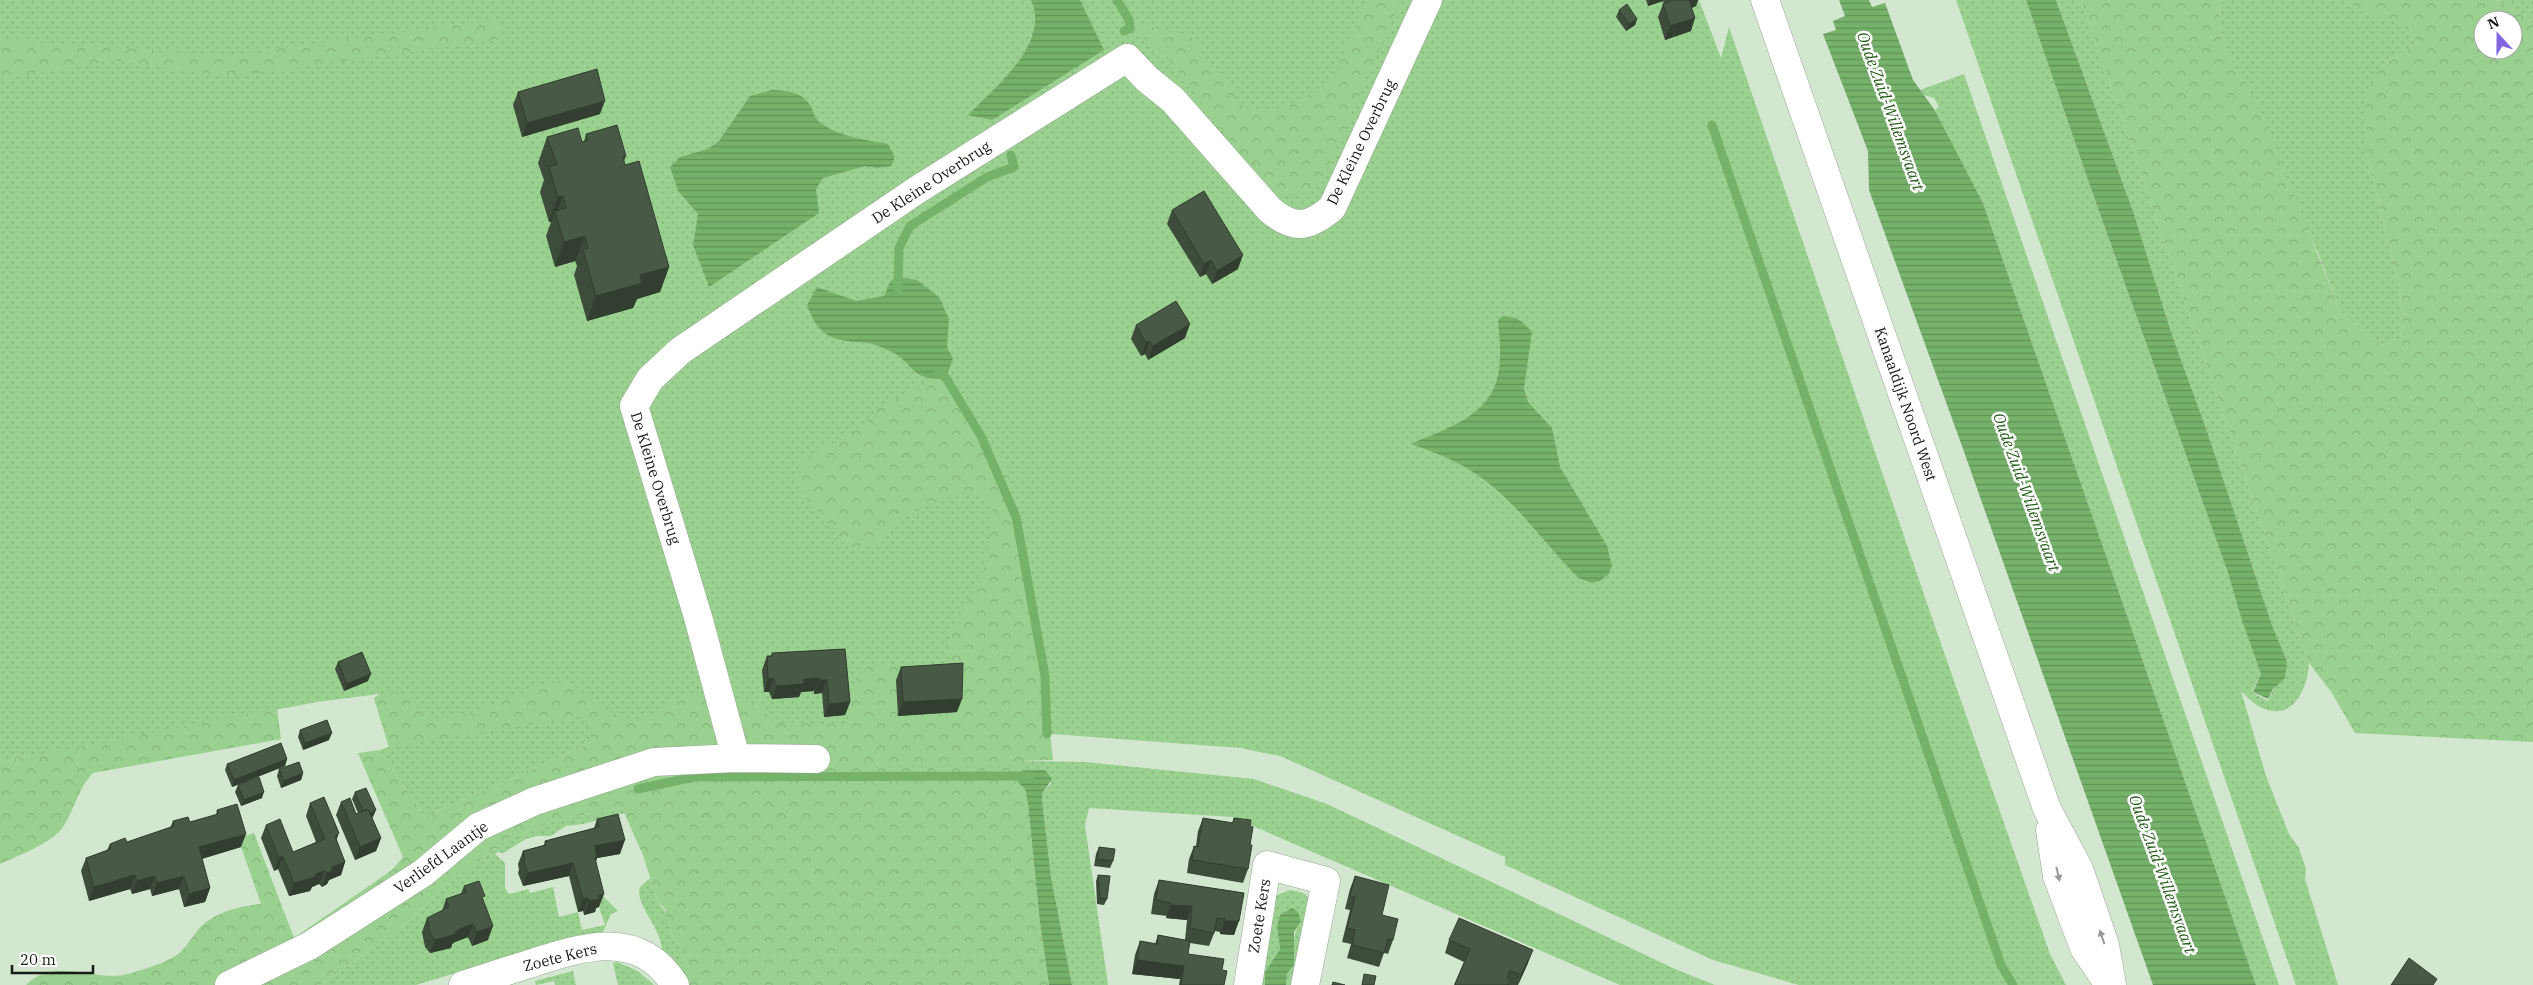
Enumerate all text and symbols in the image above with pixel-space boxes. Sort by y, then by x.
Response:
north arrow [2473,10,2523,60]
text: N [2485,12,2502,33]
water label: Oude Zuid-Willemsvaart [1853,29,1930,194]
street label: De Kleine Overbrug [1322,76,1400,208]
street label: De Kleine Overbrug [868,136,994,228]
street label: Kanaaldijk Noord West [1871,324,1941,484]
street label: De Kleine Overbrug [627,409,685,547]
water label: Oude Zuid-Willemsvaart [1989,410,2066,575]
water label: Oude Zuid-Willemsvaart [2125,792,2202,957]
street label: Verliefd Laantje [390,817,492,897]
one-way arrow [2054,866,2062,881]
street label: Zoete Kers [1244,877,1274,955]
one-way arrow [2098,930,2105,945]
street label: Zoete Kers [521,939,599,975]
scale bar [12,942,94,974]
text: 20 m [20,950,56,969]

